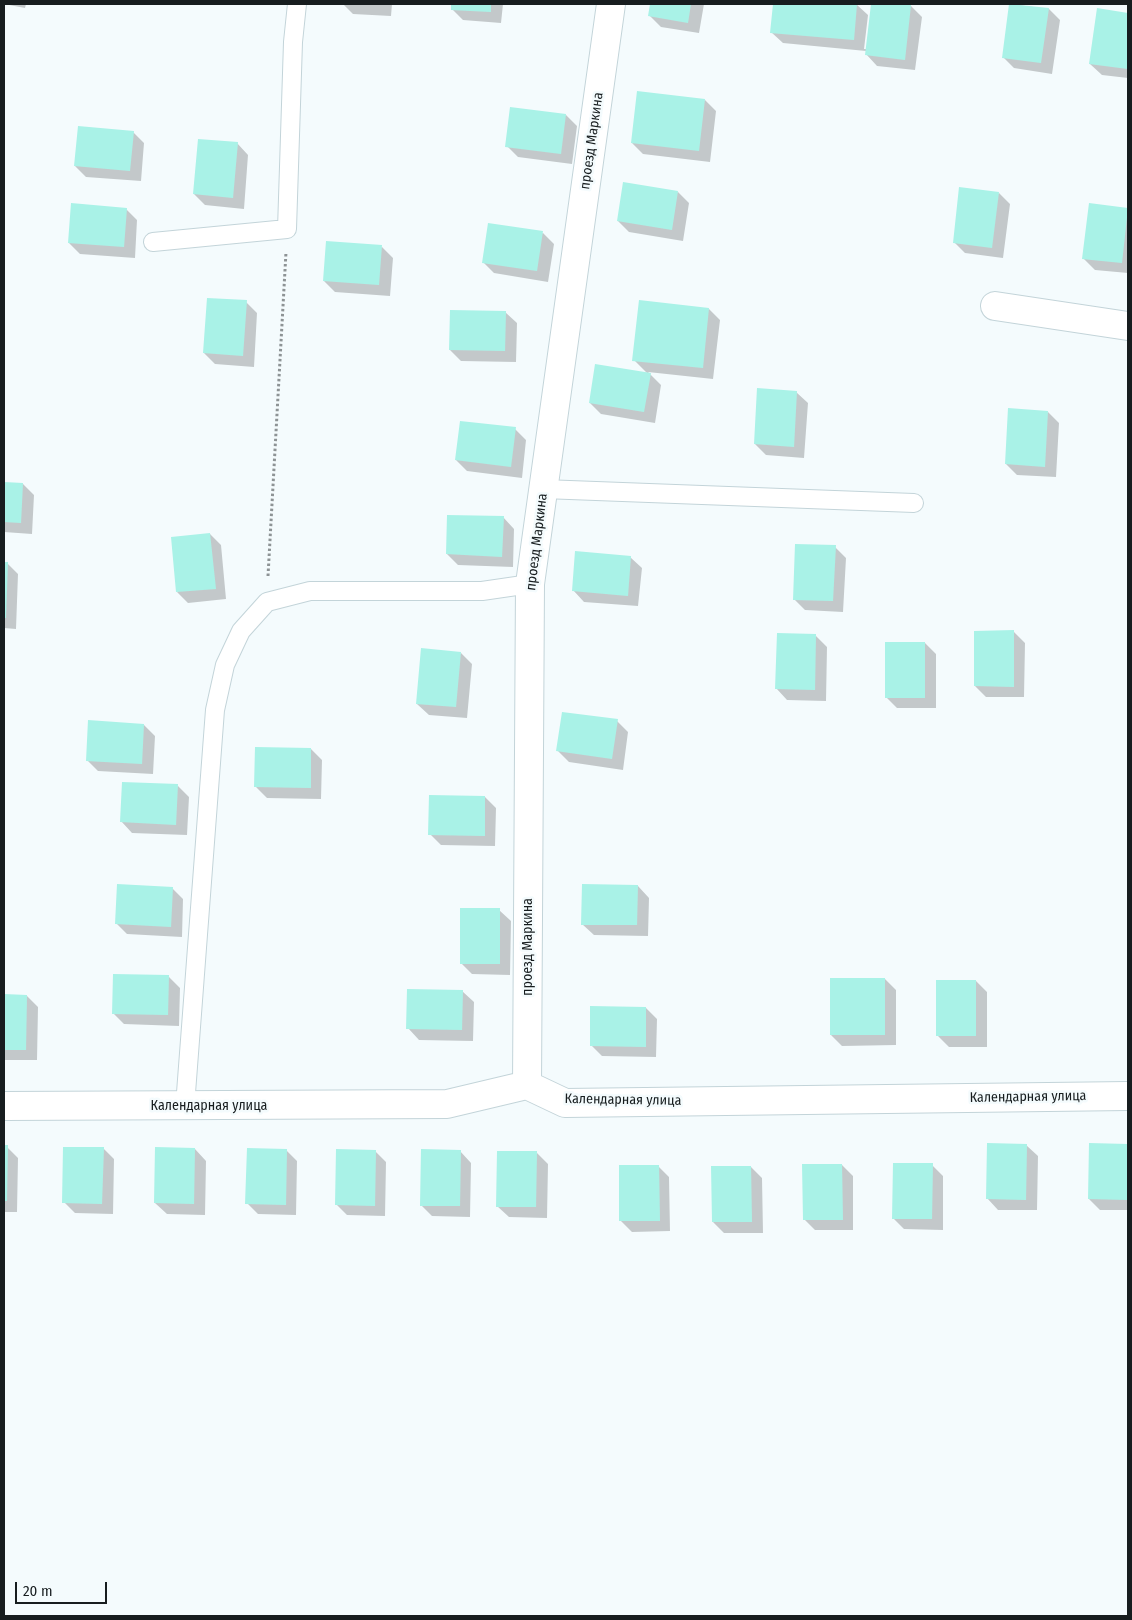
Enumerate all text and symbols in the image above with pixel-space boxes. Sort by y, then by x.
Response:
street label: проезд Маркина [577,91,607,191]
street label: проезд Маркина [523,492,551,592]
street label: проезд Маркина [520,898,536,996]
street label: Календарная улица [969,1088,1087,1106]
street label: Календарная улица [564,1091,682,1109]
street label: Календарная улица [151,1098,267,1114]
scale bar [18,1572,110,1604]
text: 20 m [23,1582,53,1600]

